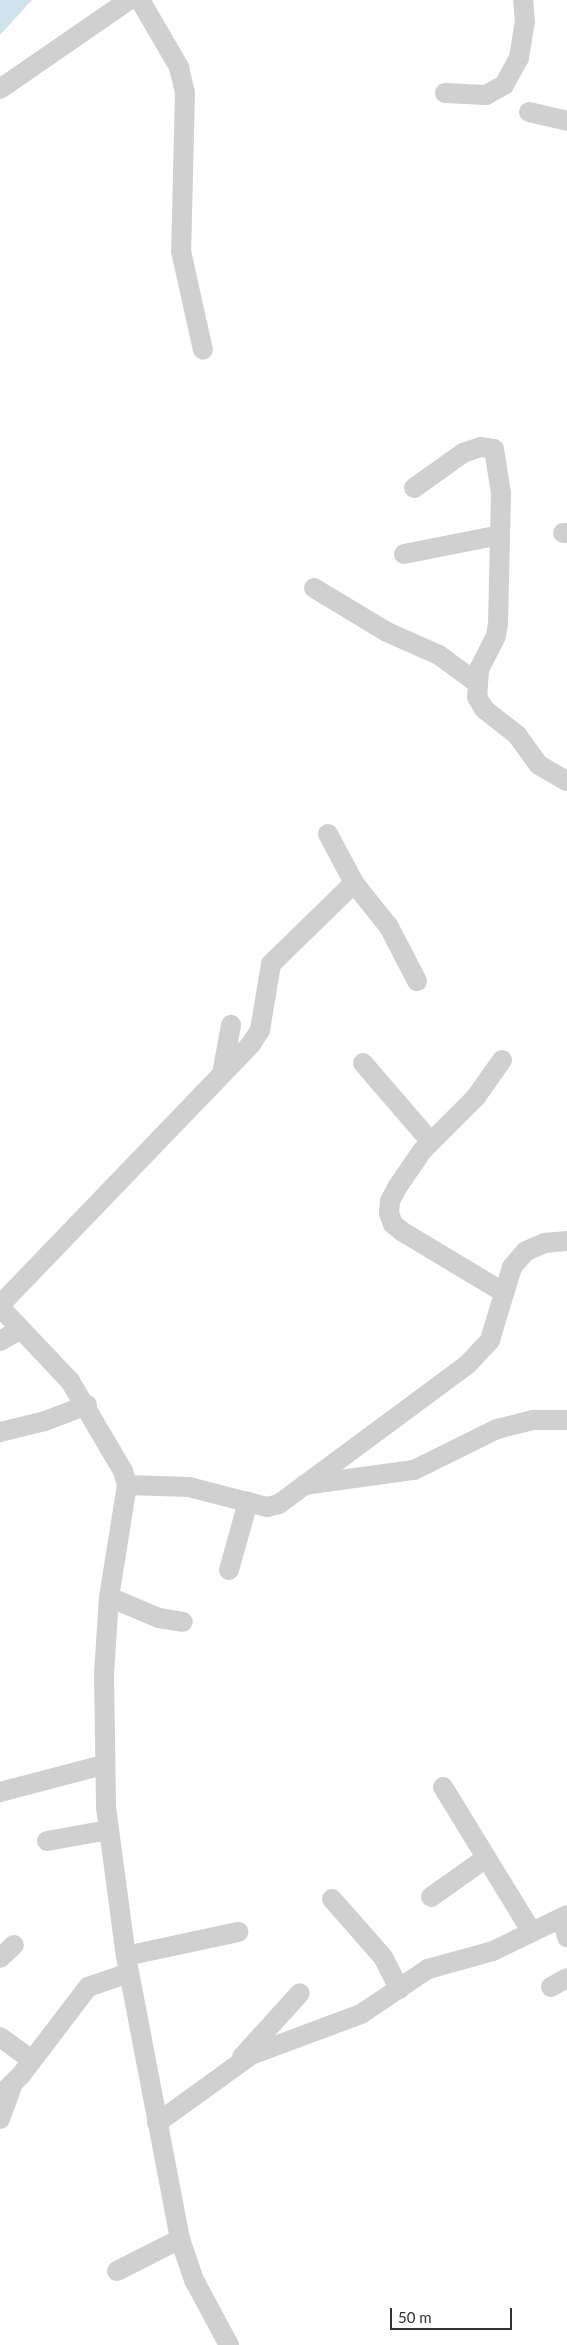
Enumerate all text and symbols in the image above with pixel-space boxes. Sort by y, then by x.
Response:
scale bar [392,2298,514,2330]
text: 50 m [398,2308,432,2326]

